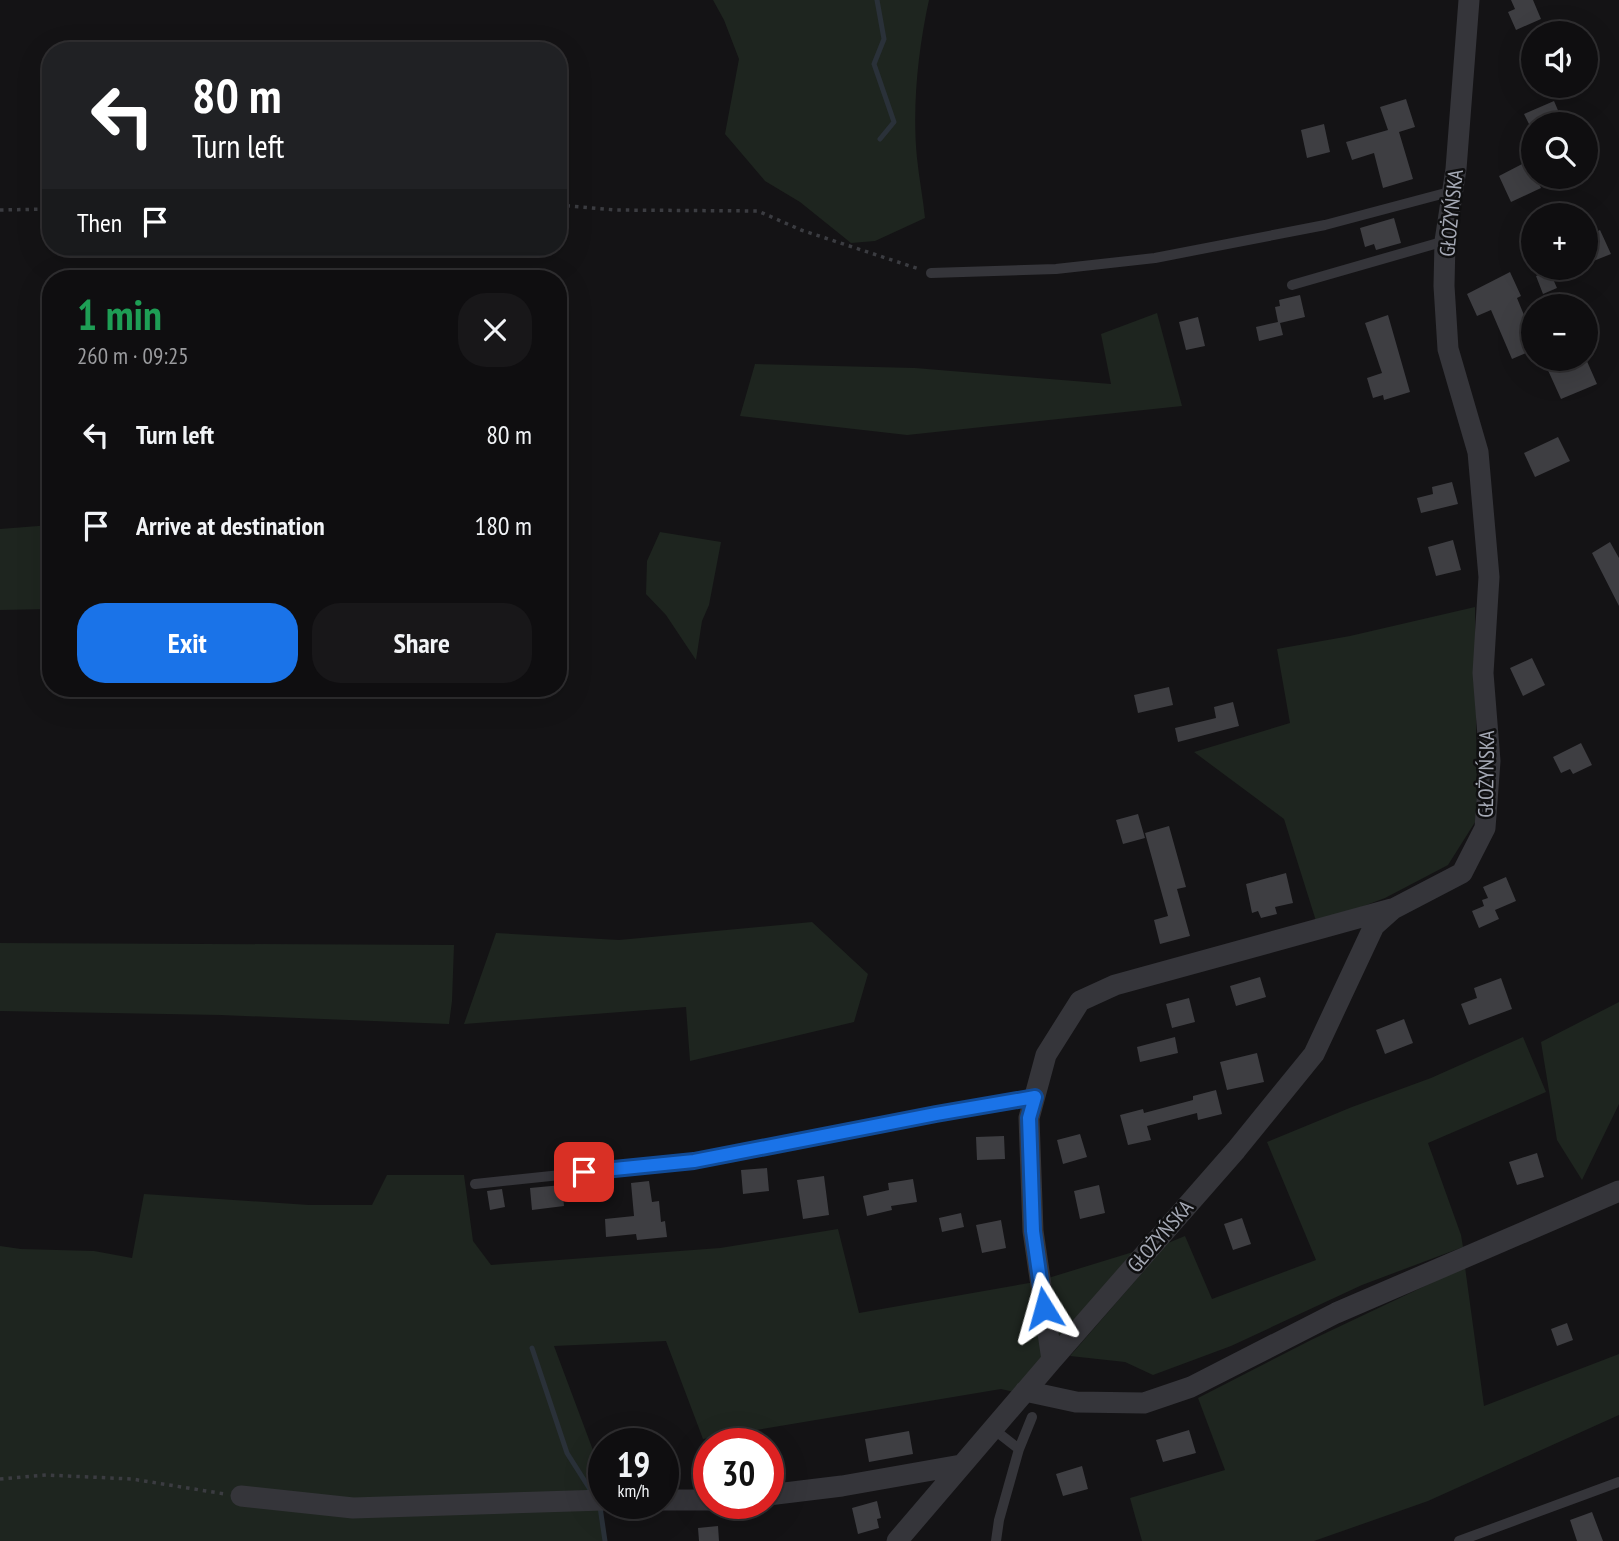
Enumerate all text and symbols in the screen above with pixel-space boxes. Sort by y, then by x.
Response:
map controls [1521,21,1598,371]
button: sound [1521,21,1598,98]
text: 80 m [192,63,281,127]
icon: left [77,70,168,161]
button: search [1521,112,1598,189]
text: Turn left [192,125,284,167]
street label: GŁOŻYŃSKA [1433,168,1469,258]
icon: arrive [136,203,174,241]
button: + [1521,203,1598,280]
text: Then [77,206,122,239]
text: 1 min [77,287,162,342]
button: close [458,293,532,367]
button: − [1521,294,1598,371]
text: 260 m · 09:25 [77,341,189,370]
icon: left [77,416,115,454]
text: Turn left [136,418,214,451]
text: 80 m [486,418,532,451]
icon: arrive [77,507,115,545]
text: Arrive at destination [136,509,325,542]
text: 180 m [474,509,532,542]
button: Exit [77,603,298,683]
button: Share [312,603,532,683]
street label: GŁOŻYŃSKA [1472,730,1500,818]
pin [554,1142,614,1202]
icon: arrive [565,1153,603,1191]
street label: GŁOŻYŃSKA [1121,1194,1199,1278]
position arrow [1007,1271,1081,1345]
speed limit sign: 30 [693,1428,784,1519]
text: 19 [617,1441,650,1487]
text: km/h [618,1479,649,1502]

